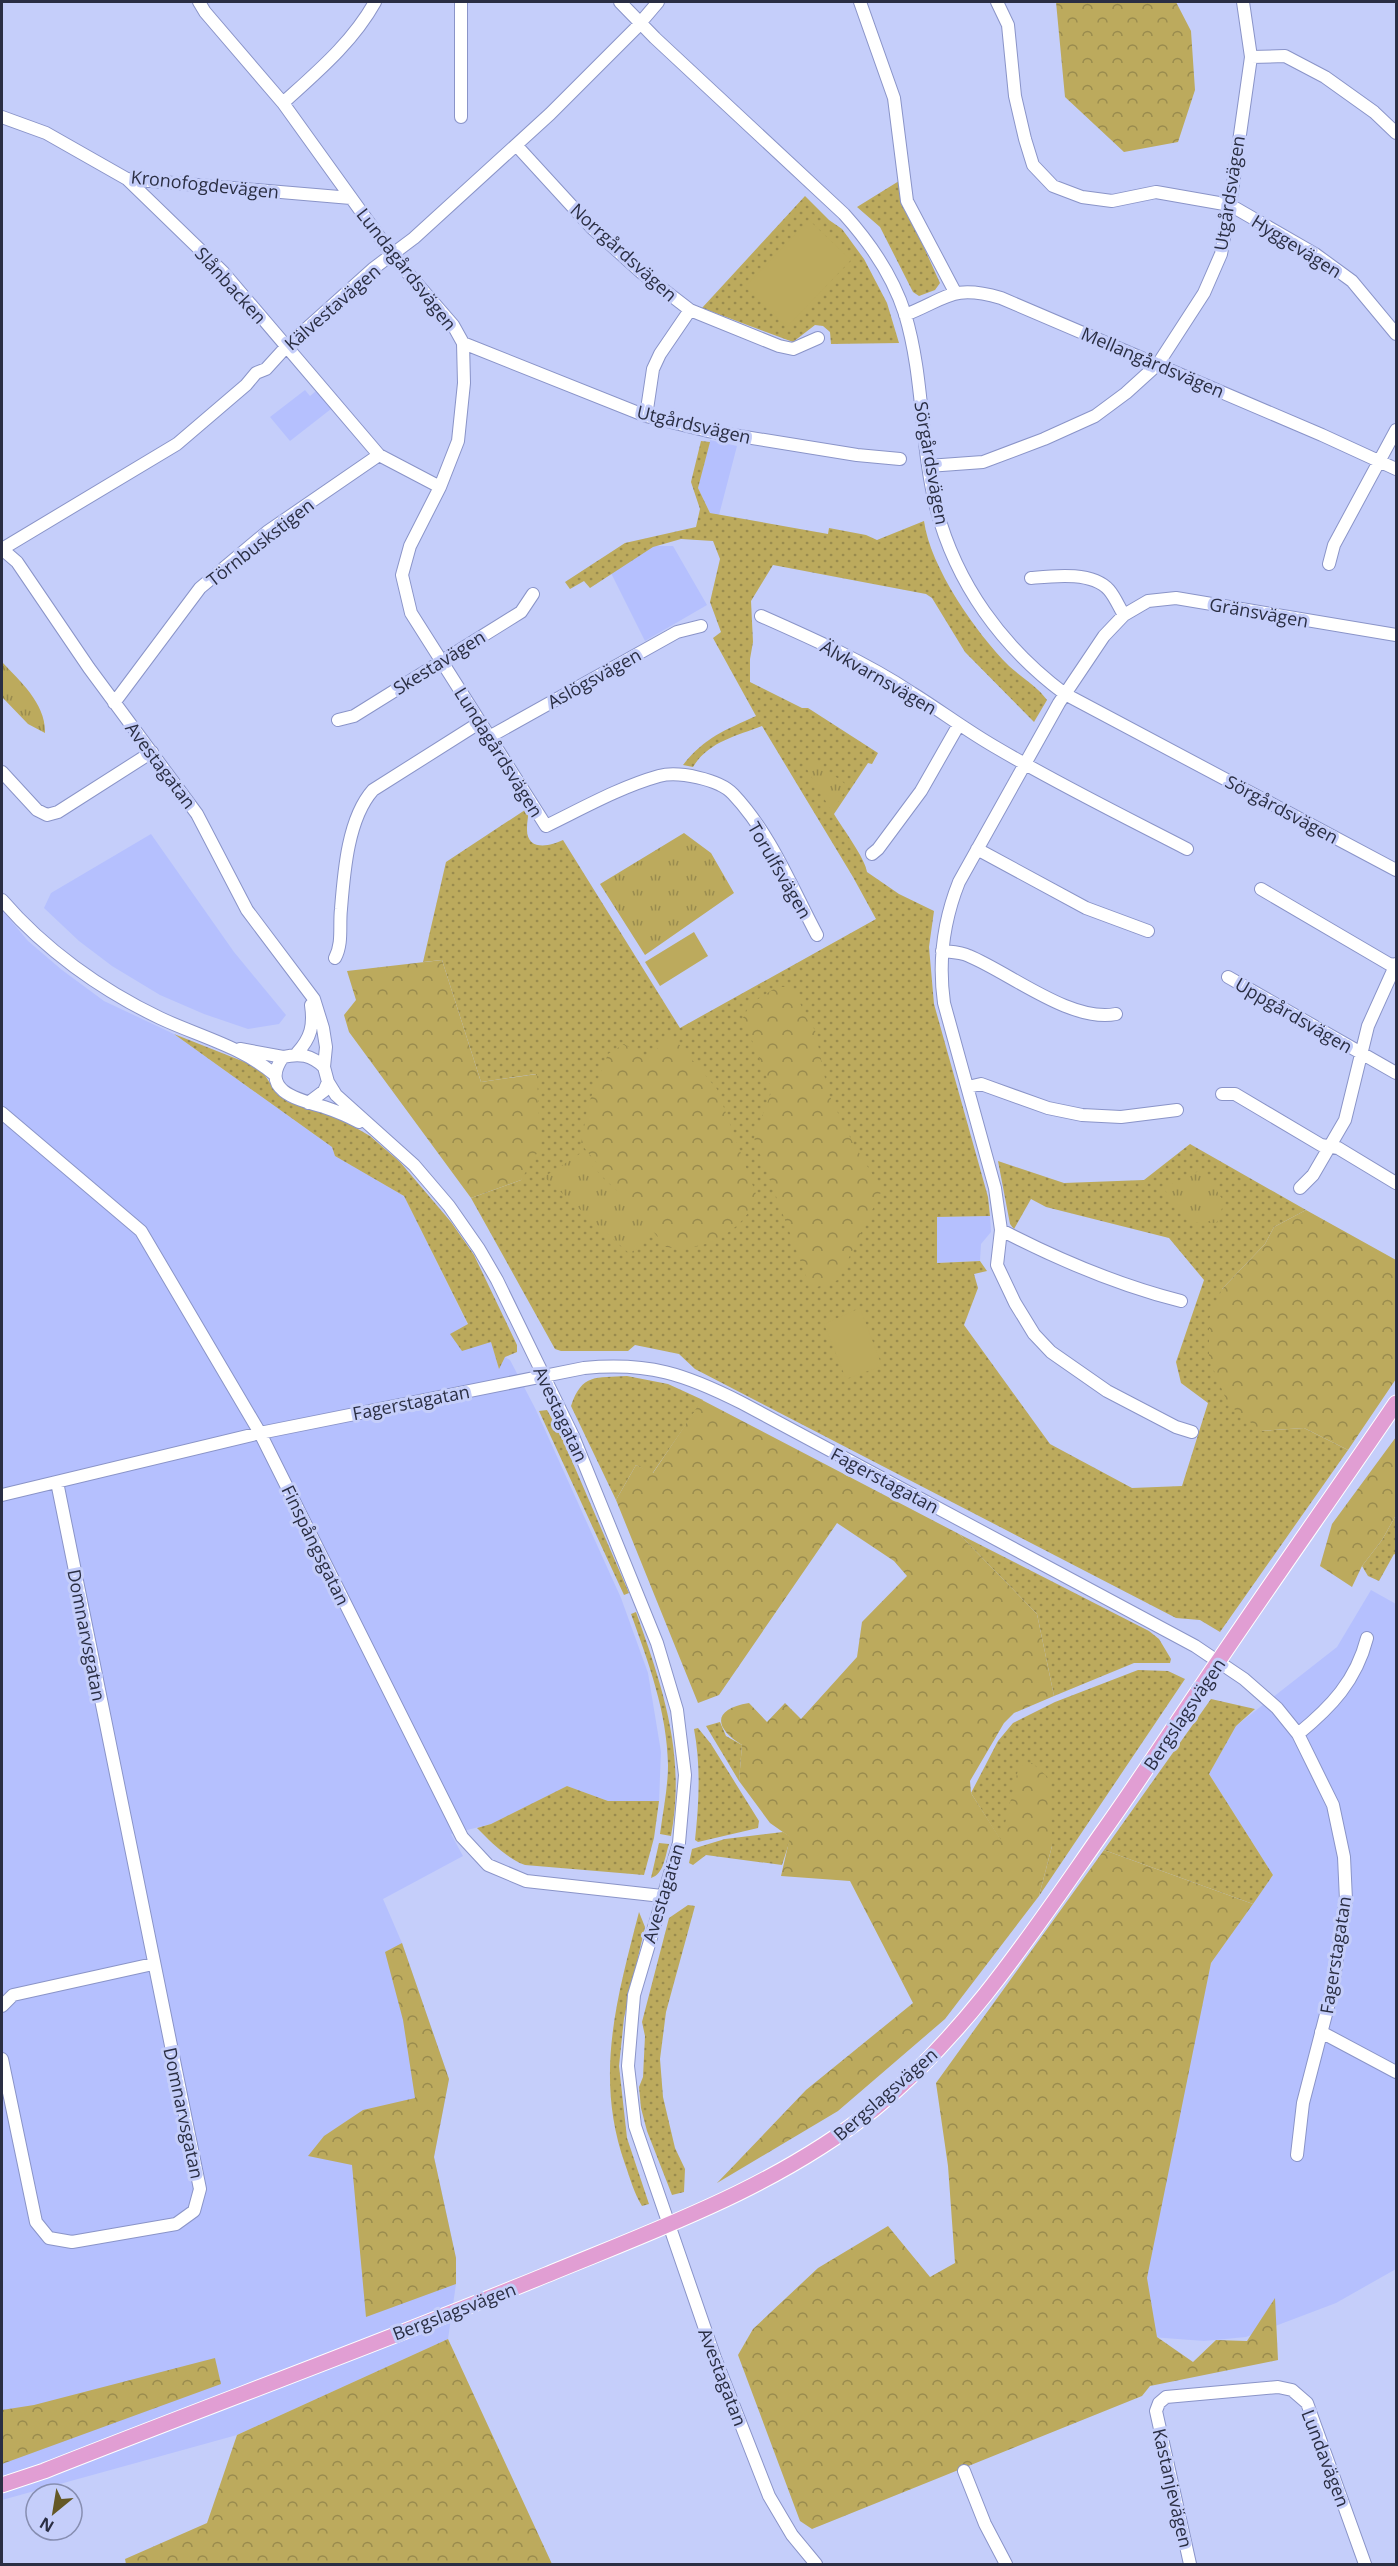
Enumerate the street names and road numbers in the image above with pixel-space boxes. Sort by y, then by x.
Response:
street label: Utgårdsvägen [1208,134,1250,252]
street label: Kronofogdevägen [130,164,280,204]
street label: Norrgårdsvägen [566,198,682,306]
street label: Lundagårdsvägen [352,203,462,335]
street label: Hyggevägen [1247,209,1347,283]
street label: Slånbacken [190,241,272,329]
street label: Kälvestavägen [279,259,385,355]
street label: Mellangårdsvägen [1078,321,1228,403]
street label: Utgårdsvägen [635,399,753,449]
street label: Sörgårdsvägen [909,400,955,526]
street label: Törnbuskstigen [202,493,318,591]
street label: Gränsvägen [1208,592,1310,632]
street label: Skestavägen [388,624,490,700]
street label: Älvkvarnsvägen [817,634,941,720]
street label: Aslögsvägen [543,642,645,714]
street label: Lundagårdsvägen [449,682,549,822]
street label: Avestagatan [121,717,201,813]
street label: Sörgårdsvägen [1221,769,1343,849]
street label: Torulfsvägen [743,817,817,923]
street label: Uppgårdsvägen [1231,972,1357,1058]
street label: Avestagatan [528,1362,594,1466]
street label: Fagerstagatan [350,1379,472,1425]
street label: Fagerstagatan [827,1442,943,1518]
street label: Finspångsgatan [276,1481,356,1609]
street label: Domnarvsgatan [62,1567,112,1703]
street label: Bergslagsvägen [1138,1653,1230,1775]
street label: Avestagatan [637,1840,689,1946]
street label: Fagerstagatan [1314,1894,1356,2016]
street label: Bergslagsvägen [828,2042,942,2146]
street label: Domnarvsgatan [158,2045,210,2181]
street label: Bergslagsvägen [389,2276,519,2346]
street label: Avestagatan [693,2325,753,2429]
street label: Lundavägen [1296,2406,1356,2510]
street label: Kastanjevägen [1148,2426,1198,2550]

